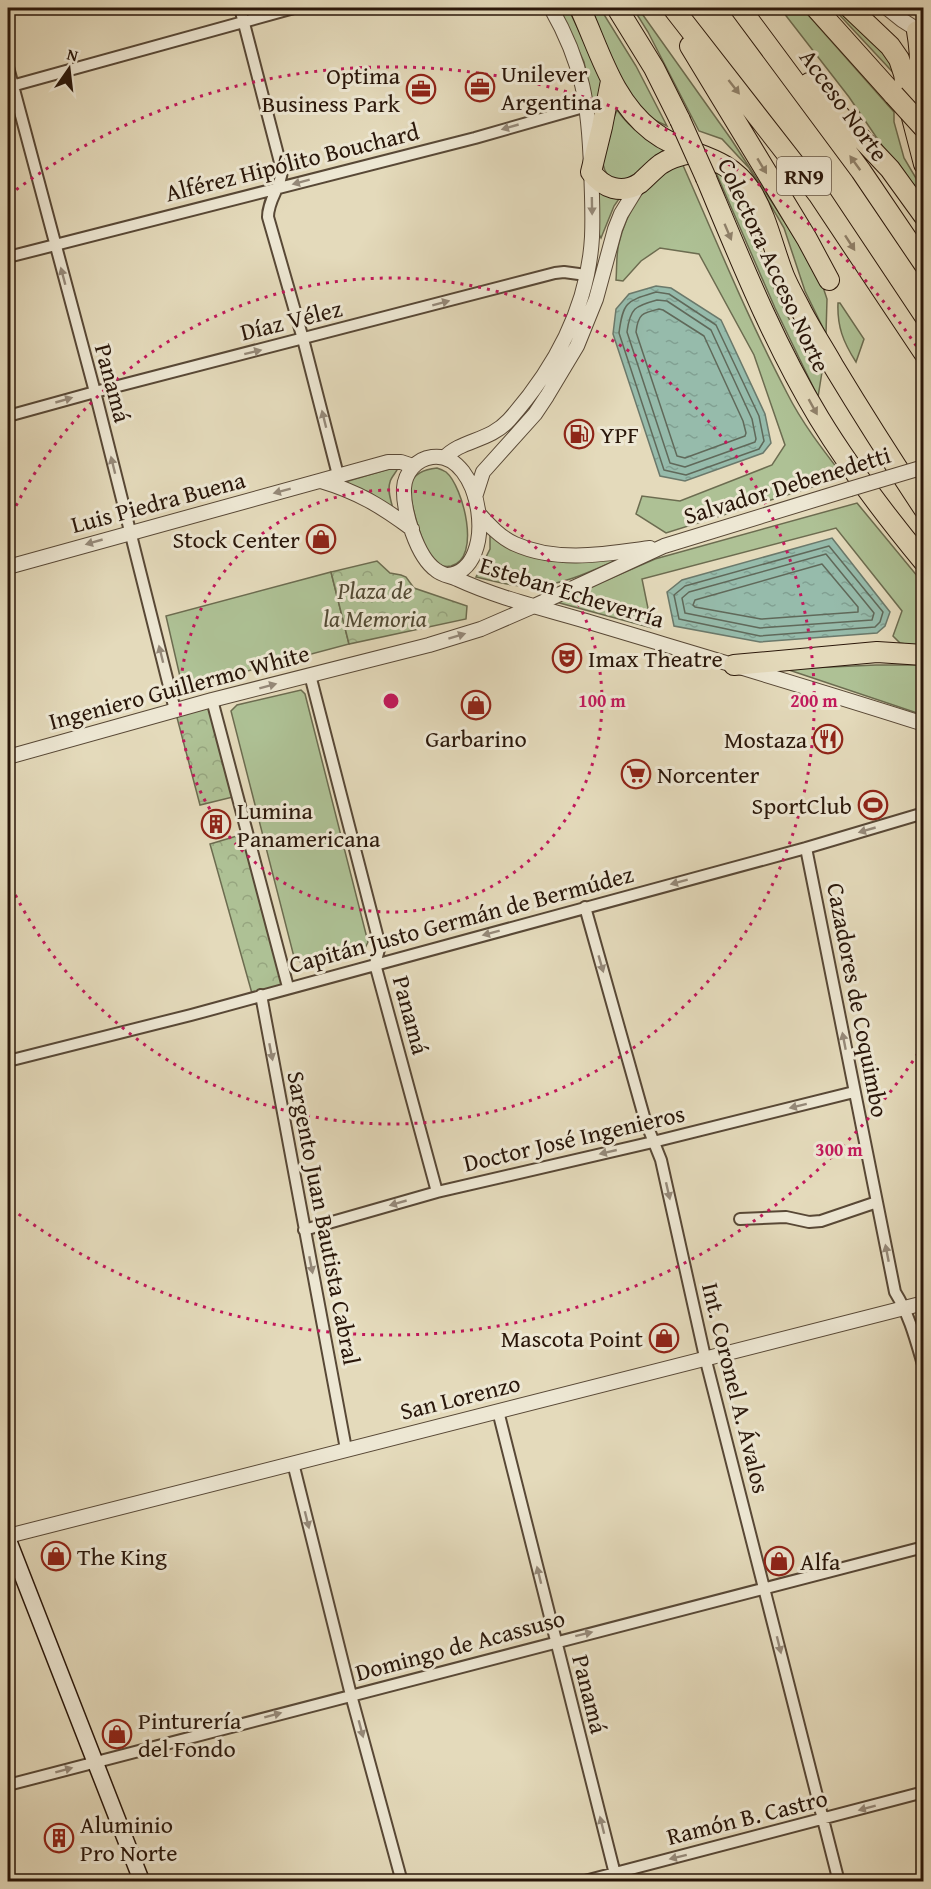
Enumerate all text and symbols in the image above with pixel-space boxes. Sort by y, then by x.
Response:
north arrow [39,39,99,99]
street label: Acceso Norte [791,41,897,169]
text: N [65,42,81,67]
place label: Unilever Argentina [501,56,603,119]
place label: Optima Business Park [262,58,401,121]
office icon: Unilever Argentina [464,71,496,103]
office icon: Optima Business Park [405,73,437,105]
one-way arrow [728,79,740,94]
street label: Alférez Hipólito Bouchard [161,113,423,210]
one-way arrow [501,123,519,132]
street label: Colectora Acceso Norte [709,152,839,378]
one-way arrow [850,156,862,171]
road number: RN9 [777,157,831,195]
one-way arrow [757,158,768,174]
one-way arrow [292,177,310,187]
one-way arrow [587,196,597,215]
one-way arrow [724,223,733,241]
one-way arrow [845,235,856,252]
one-way arrow [58,267,67,285]
street label: Díaz Vélez [236,290,346,350]
one-way arrow [433,298,451,307]
street label: Panamá [86,340,140,427]
one-way arrow [244,346,262,356]
one-way arrow [55,395,73,404]
one-way arrow [808,399,818,416]
one-way arrow [318,410,328,428]
place label: YPF [600,417,639,452]
fuel station icon: YPF [563,418,595,450]
street label: Salvador Debenedetti [679,437,895,533]
one-way arrow [108,455,118,474]
street label: Luis Piedra Buena [67,462,250,542]
one-way arrow [273,487,291,497]
place label: Stock Center [172,522,300,557]
shop icon: Stock Center [305,523,337,555]
one-way arrow [85,538,103,547]
street label: Esteban Echeverría [475,547,669,637]
park label: Plaza de la Memoria [323,573,427,636]
one-way arrow [448,631,466,640]
street label: Ingeniero Guillermo White [45,635,313,739]
place label: Imax Theatre [588,641,723,676]
theatre icon: Imax Theatre [551,642,583,674]
one-way arrow [155,645,165,663]
one-way arrow [259,680,277,690]
text: 100 m [578,687,626,714]
text: 200 m [790,687,838,714]
shop icon: Garbarino [460,689,492,721]
centre of rings [381,691,401,711]
place label: Garbarino [425,721,527,756]
place label: Mostaza [724,722,808,757]
restaurant icon: Mostaza [812,723,844,755]
place label: Norcenter [657,757,760,792]
supermarket icon: Norcenter [620,758,652,790]
place label: SportClub [752,788,852,823]
sports icon: SportClub [857,789,889,821]
place label: Lumina Panamericana [237,793,381,856]
building icon: Lumina Panamericana [200,808,232,840]
one-way arrow [858,826,876,835]
street label: Capitán Justo Germán de Bermúdez [285,856,637,982]
one-way arrow [670,878,688,887]
street label: Cazadores de Coquimbo [818,880,898,1120]
one-way arrow [482,928,500,938]
one-way arrow [597,955,606,973]
street label: Panamá [384,972,438,1059]
one-way arrow [839,1031,848,1050]
one-way arrow [267,1043,276,1062]
street label: Sargento Juan Bautista Cabral [278,1068,370,1368]
street label: Doctor José Ingenieros [460,1096,688,1180]
one-way arrow [788,1101,807,1111]
text: 300 m [815,1136,863,1163]
one-way arrow [599,1148,617,1158]
one-way arrow [663,1182,673,1200]
one-way arrow [389,1199,407,1208]
one-way arrow [882,1243,891,1262]
one-way arrow [307,1255,316,1274]
street label: Int. Coronel A. Ávalos [693,1279,779,1497]
place label: Mascota Point [501,1321,644,1356]
shop icon: Mascota Point [648,1322,680,1354]
street label: San Lorenzo [396,1365,524,1429]
one-way arrow [303,1511,312,1529]
place label: The King [77,1539,167,1574]
shop icon: The King [40,1540,72,1572]
place label: Alfa [800,1544,841,1579]
shop icon: Alfa [763,1545,795,1577]
one-way arrow [533,1566,543,1584]
street label: Domingo de Acassuso [351,1600,569,1690]
one-way arrow [575,1629,593,1639]
one-way arrow [774,1636,784,1655]
street label: Panamá [563,1651,617,1738]
place label: Pinturería del Fondo [138,1703,242,1766]
one-way arrow [264,1710,282,1720]
shop icon: Pinturería del Fondo [101,1718,133,1750]
one-way arrow [356,1720,366,1738]
one-way arrow [55,1764,73,1774]
street label: Ramón B. Castro [663,1780,831,1854]
one-way arrow [858,1803,876,1813]
place label: Aluminio Pro Norte [80,1807,178,1870]
one-way arrow [597,1816,607,1834]
building icon: Aluminio Pro Norte [43,1822,75,1854]
one-way arrow [669,1852,688,1862]

